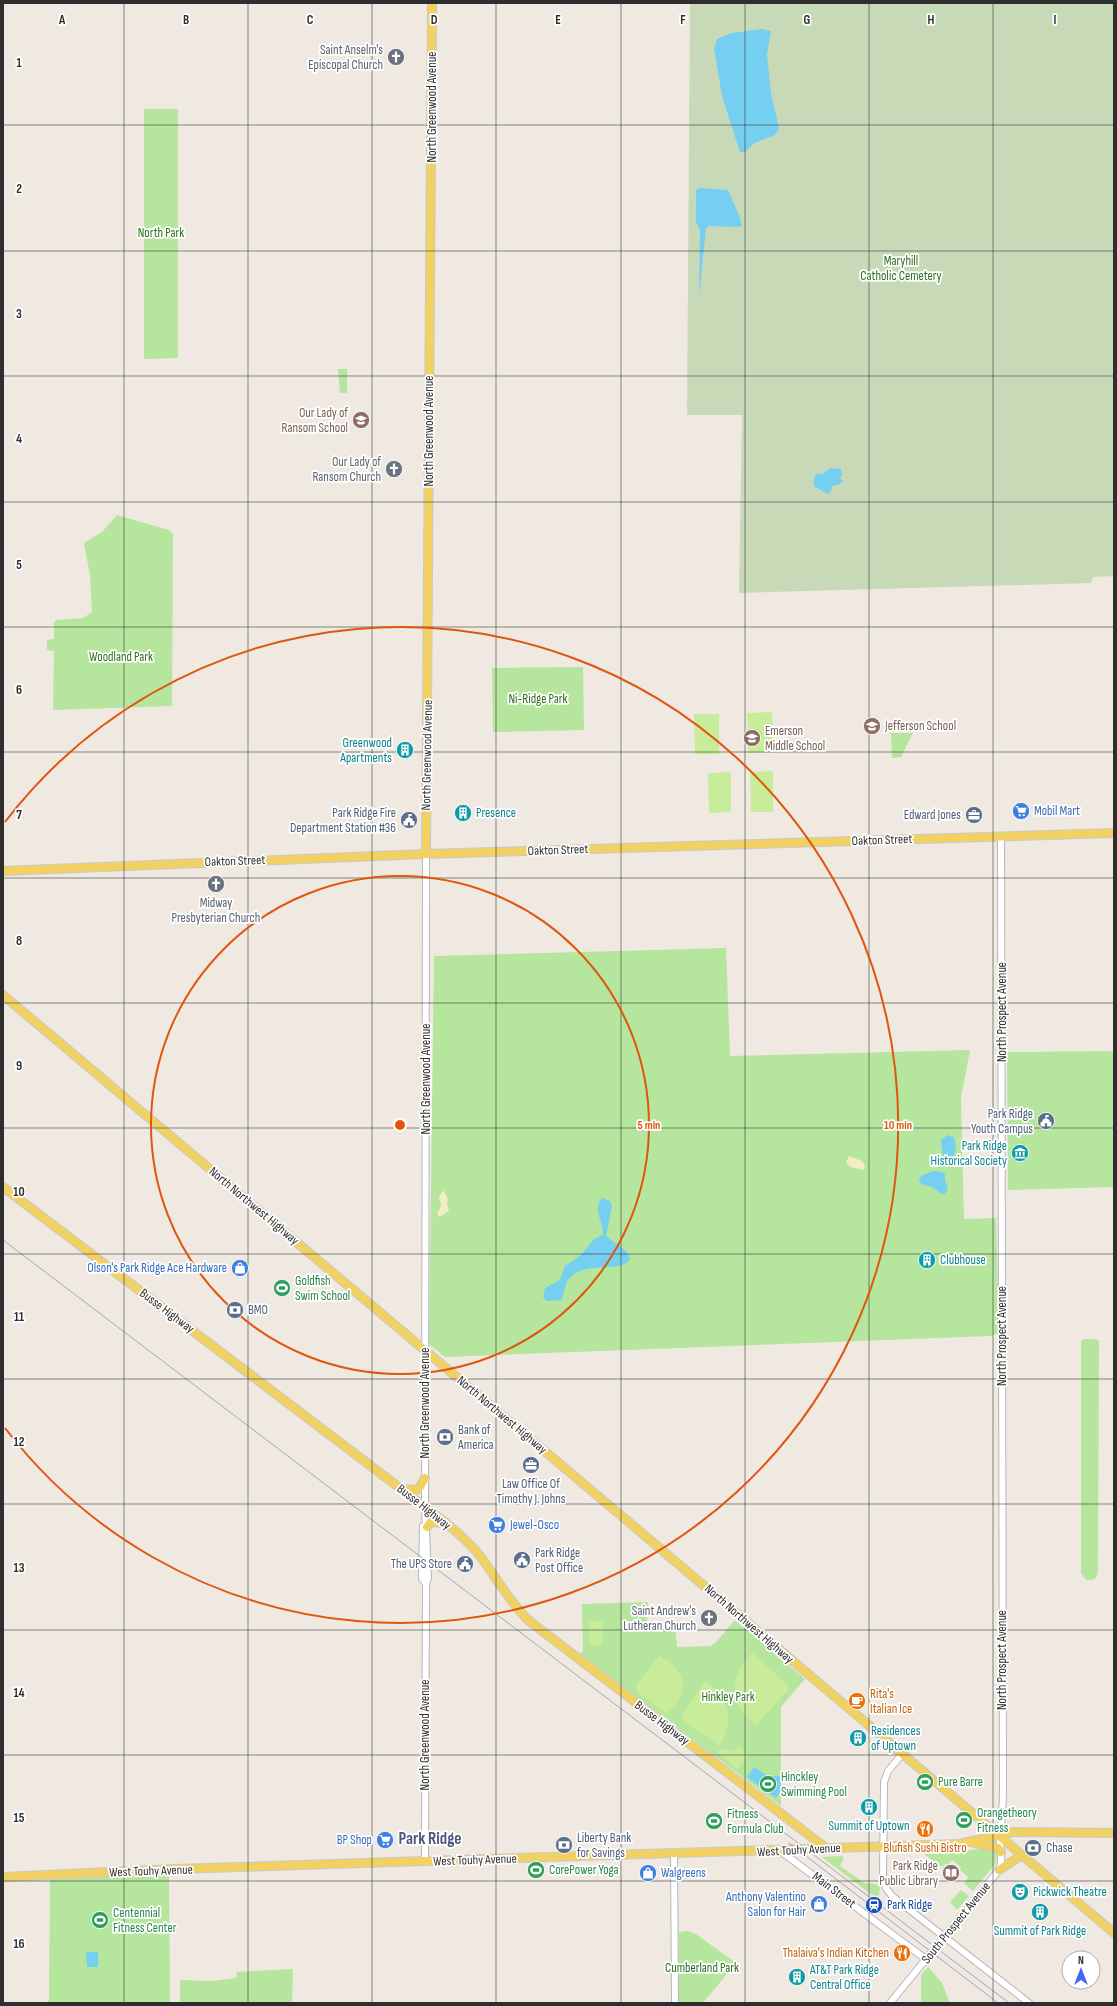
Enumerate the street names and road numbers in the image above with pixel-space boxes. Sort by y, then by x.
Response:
street label: North Greenwood Avenue [424,52,440,162]
street label: North Greenwood Avenue [421,376,437,486]
street label: North Greenwood Avenue [418,699,436,811]
street label: Oakton Street [851,831,913,849]
street label: Oakton Street [527,841,589,859]
street label: Oakton Street [204,852,266,870]
street label: North Prospect Avenue [994,962,1010,1062]
street label: North Greenwood Avenue [418,1024,434,1134]
street label: North Northwest Highway [206,1164,302,1248]
street label: Busse Highway [136,1285,198,1337]
street label: North Prospect Avenue [994,1286,1010,1386]
street label: North Greenwood Avenue [417,1348,433,1458]
street label: North Northwest Highway [454,1373,550,1457]
street label: Busse Highway [394,1481,454,1533]
street label: North Northwest Highway [701,1581,797,1667]
street label: North Prospect Avenue [994,1610,1010,1710]
street label: North Greenwood Avenue [417,1680,433,1790]
street label: Busse Highway [631,1697,693,1749]
street label: West Touhy Avenue [757,1840,841,1860]
street label: West Touhy Avenue [433,1851,517,1869]
street label: West Touhy Avenue [109,1862,193,1880]
street label: Main Street [809,1868,859,1912]
street label: South Prospect Avenue [918,1879,994,1967]

